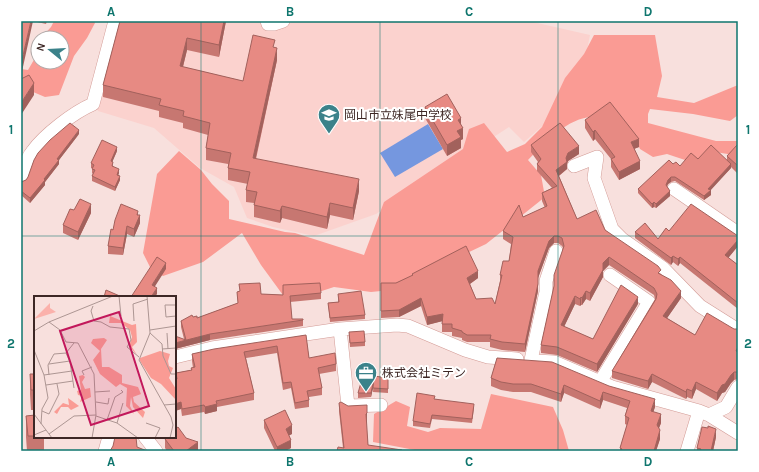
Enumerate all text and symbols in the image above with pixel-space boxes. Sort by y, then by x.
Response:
text: A [107,4,115,19]
text: B [286,4,294,19]
text: C [465,4,473,19]
text: D [644,4,653,19]
north arrow [30,30,70,70]
text: N [34,41,48,53]
school or university icon: 岡山市立妹尾中学校 [316,102,342,135]
place label: 岡山市立妹尾中学校 [344,108,452,122]
text: 1 [9,122,13,137]
text: 1 [746,122,750,137]
inset map [34,296,176,438]
text: 2 [7,336,15,351]
text: 2 [744,336,752,351]
office icon: 株式会社ミテン [353,360,379,393]
place label: 株式会社ミテン [382,366,466,380]
text: A [107,454,115,469]
text: B [286,454,294,469]
text: C [465,454,473,469]
text: D [644,454,653,469]

